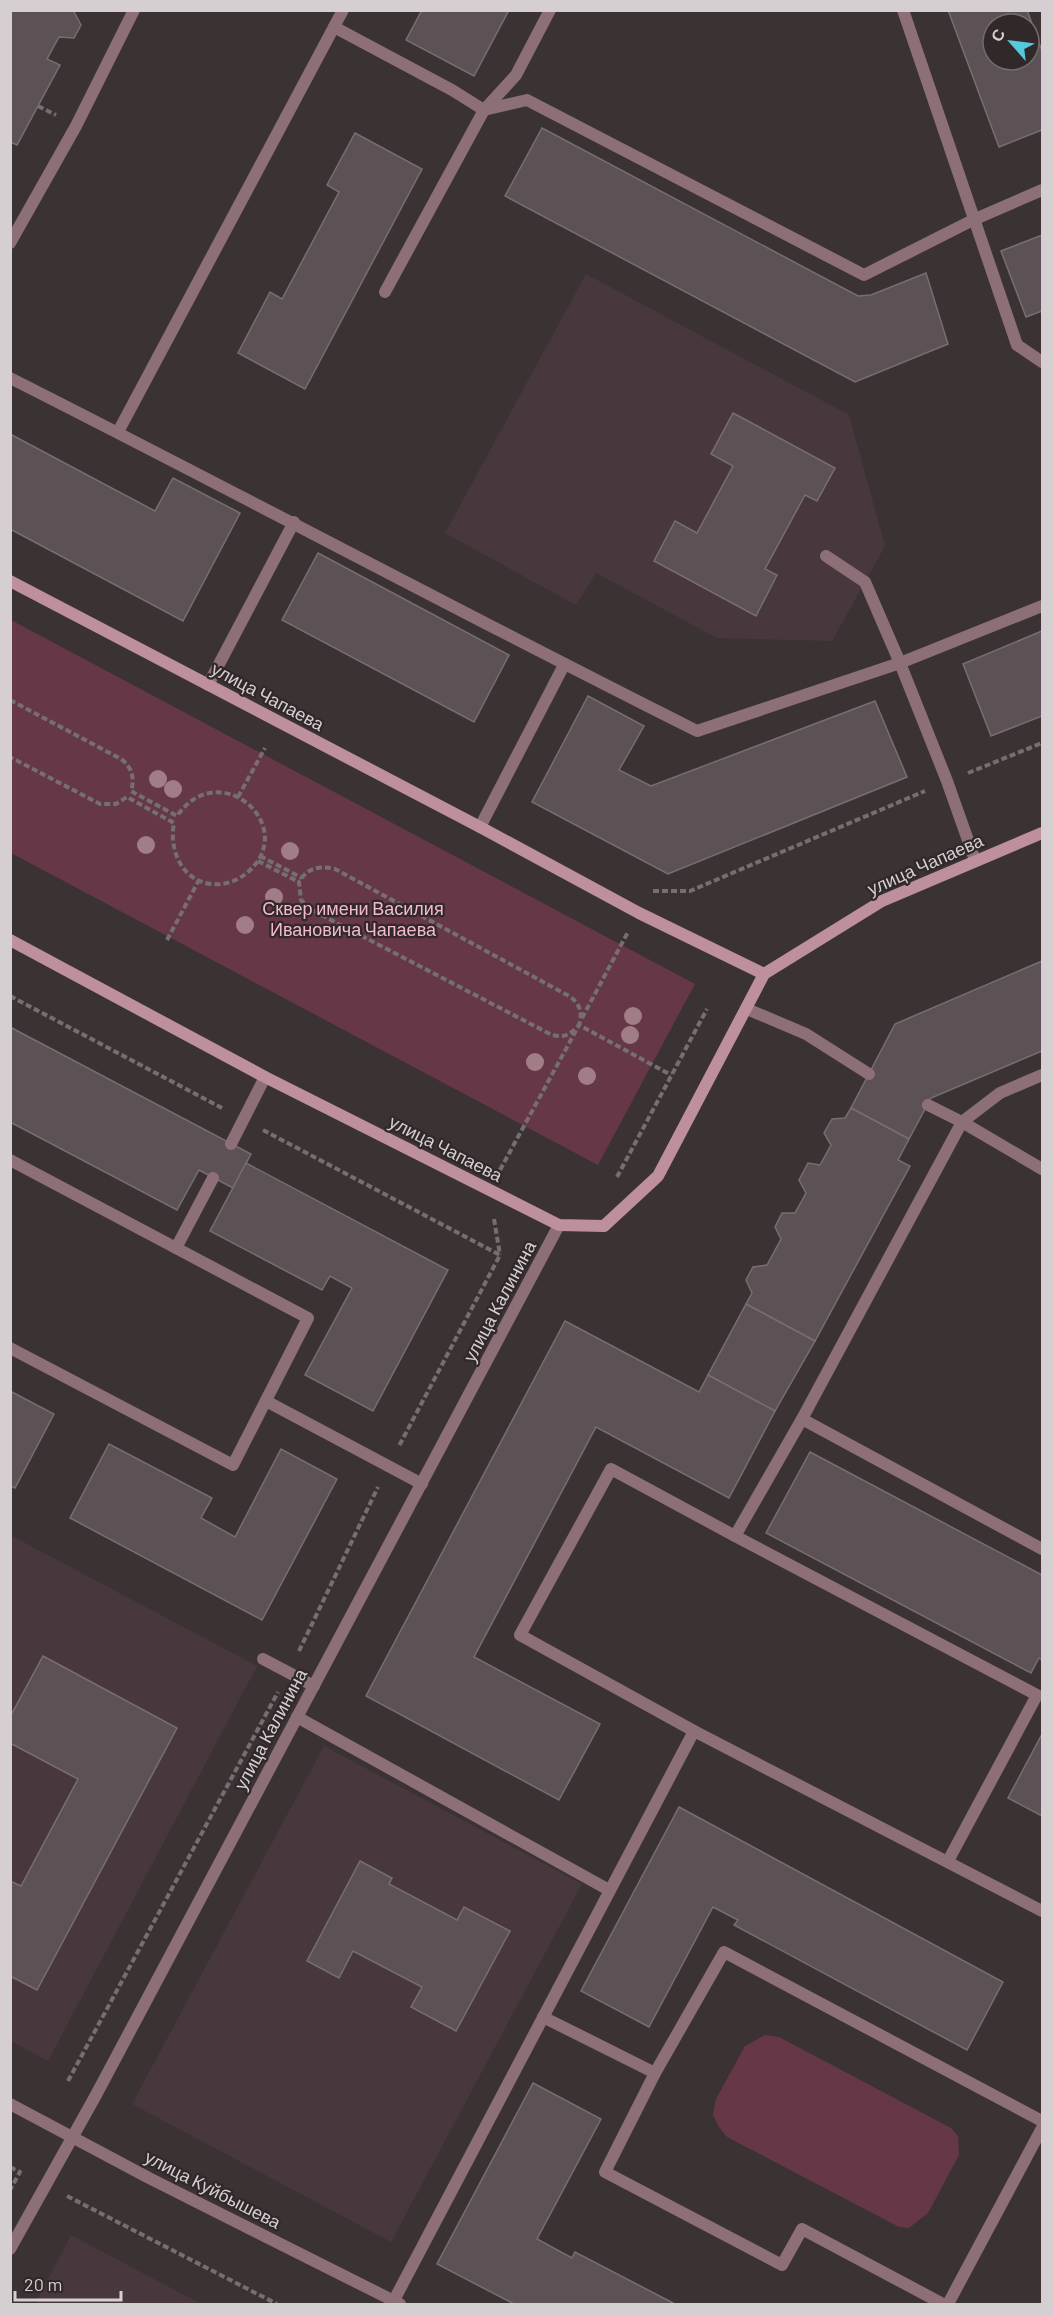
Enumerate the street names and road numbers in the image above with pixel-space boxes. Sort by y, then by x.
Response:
street label: улица Чапаева [208,657,329,735]
street label: улица Чапаева [864,828,987,899]
street label: улица Чапаева [386,1110,507,1186]
street label: улица Калинина [458,1236,541,1365]
street label: улица Калинина [229,1664,312,1793]
street label: улица Куйбышева [141,2145,286,2233]

